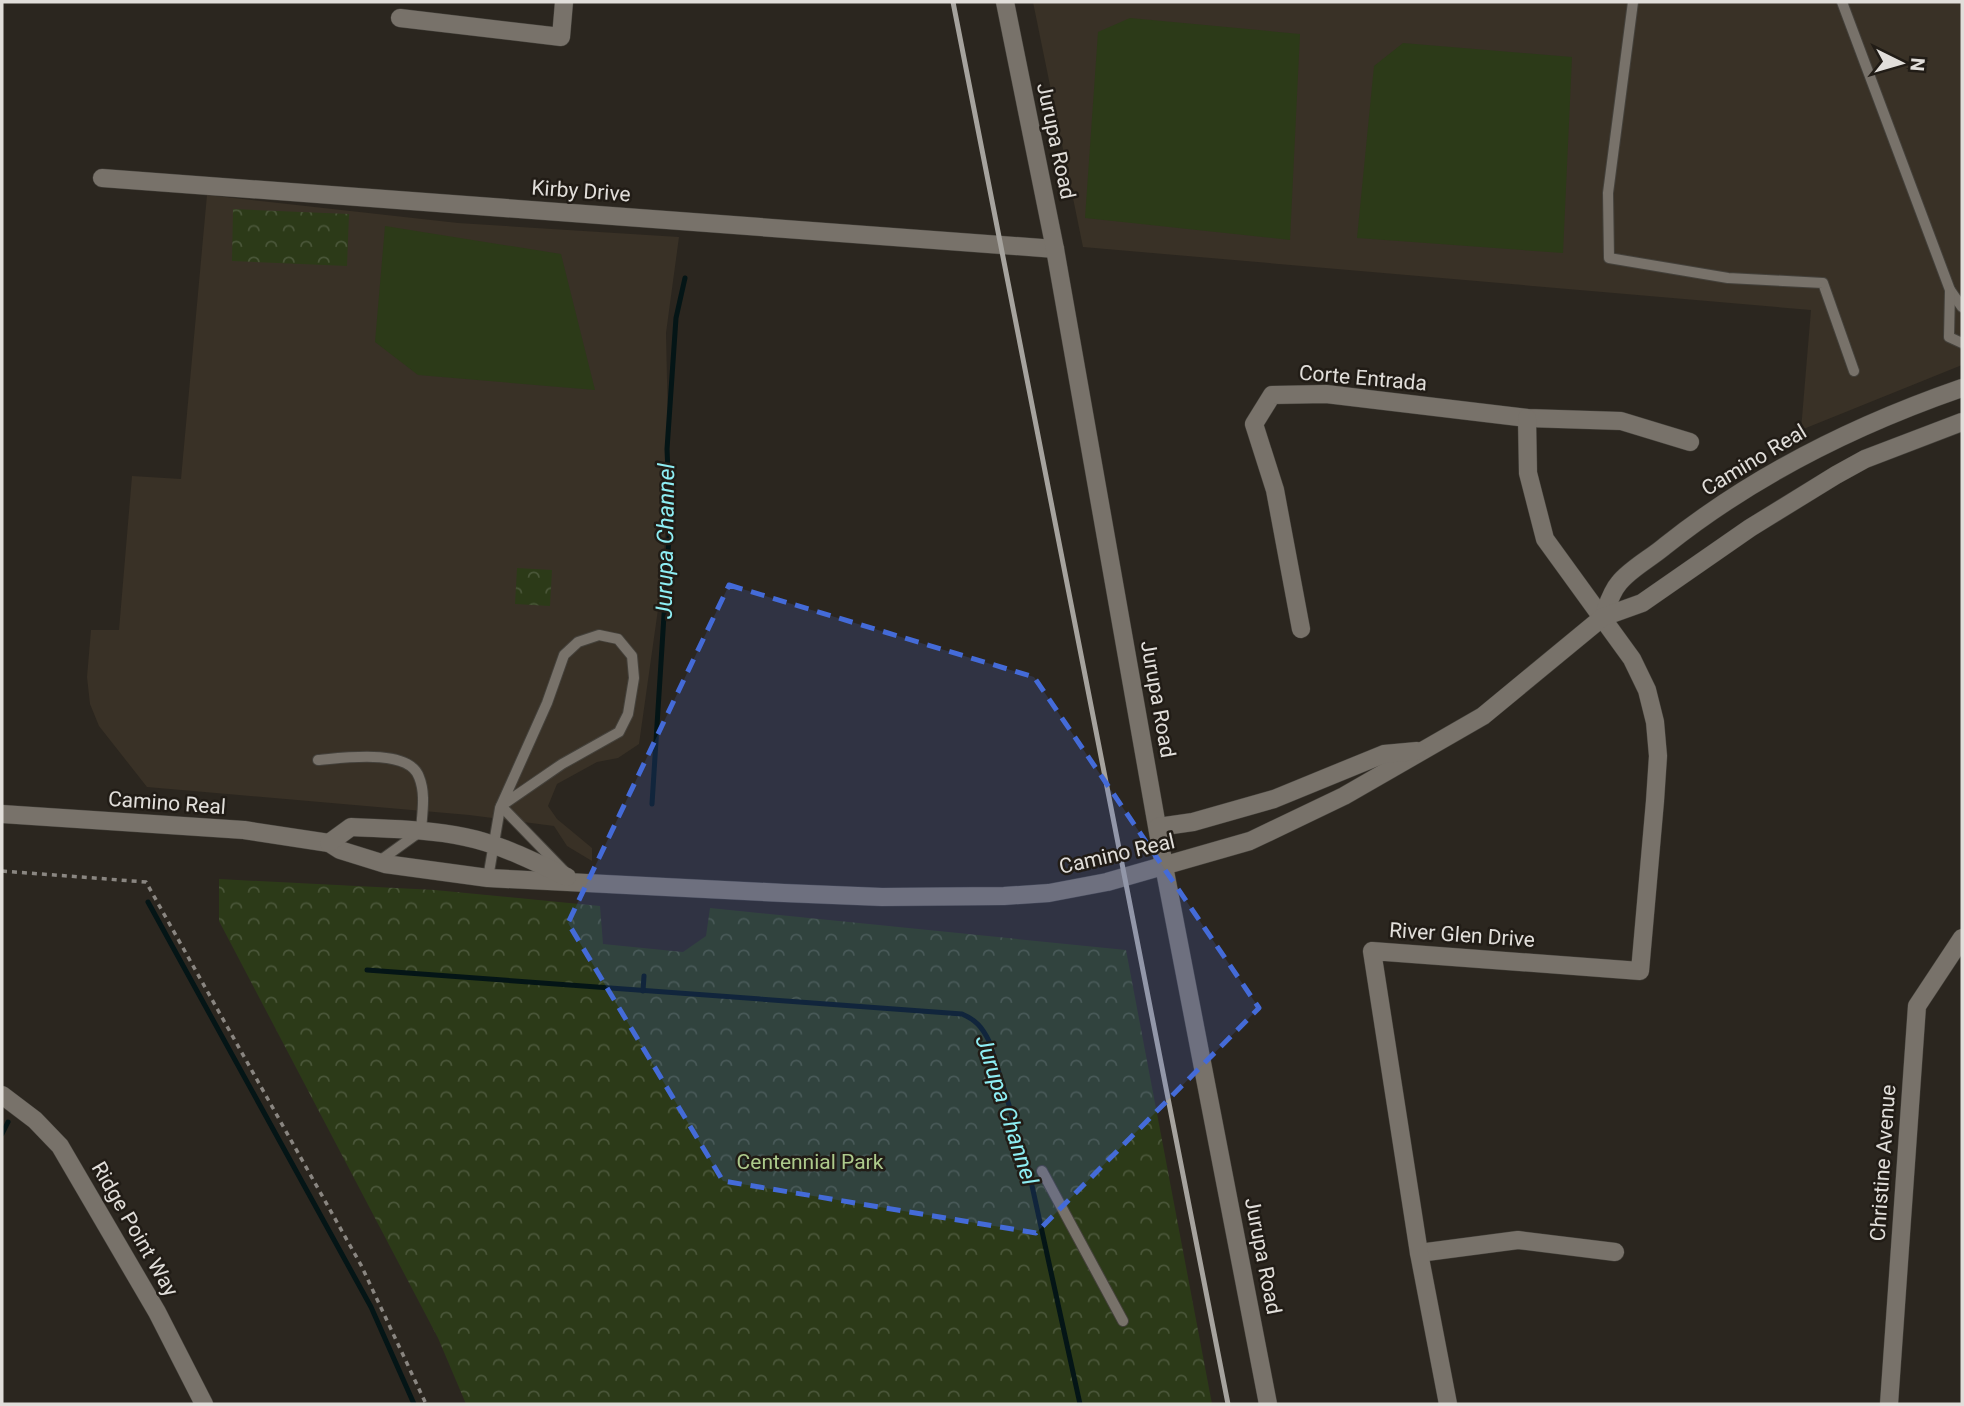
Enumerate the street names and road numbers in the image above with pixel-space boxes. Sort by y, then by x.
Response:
street label: Jurupa Road [1032,81,1080,201]
street label: Kirby Drive [531,176,631,206]
street label: Corte Entrada [1298,360,1428,396]
street label: Camino Real [1697,419,1811,501]
street label: Jurupa Road [1136,639,1180,759]
street label: Camino Real [107,787,227,819]
street label: Camino Real [1057,829,1177,879]
street label: River Glen Drive [1388,918,1536,952]
street label: Christine Avenue [1866,1084,1900,1242]
street label: Ridge Point Way [87,1157,183,1301]
street label: Jurupa Road [1240,1196,1286,1316]

